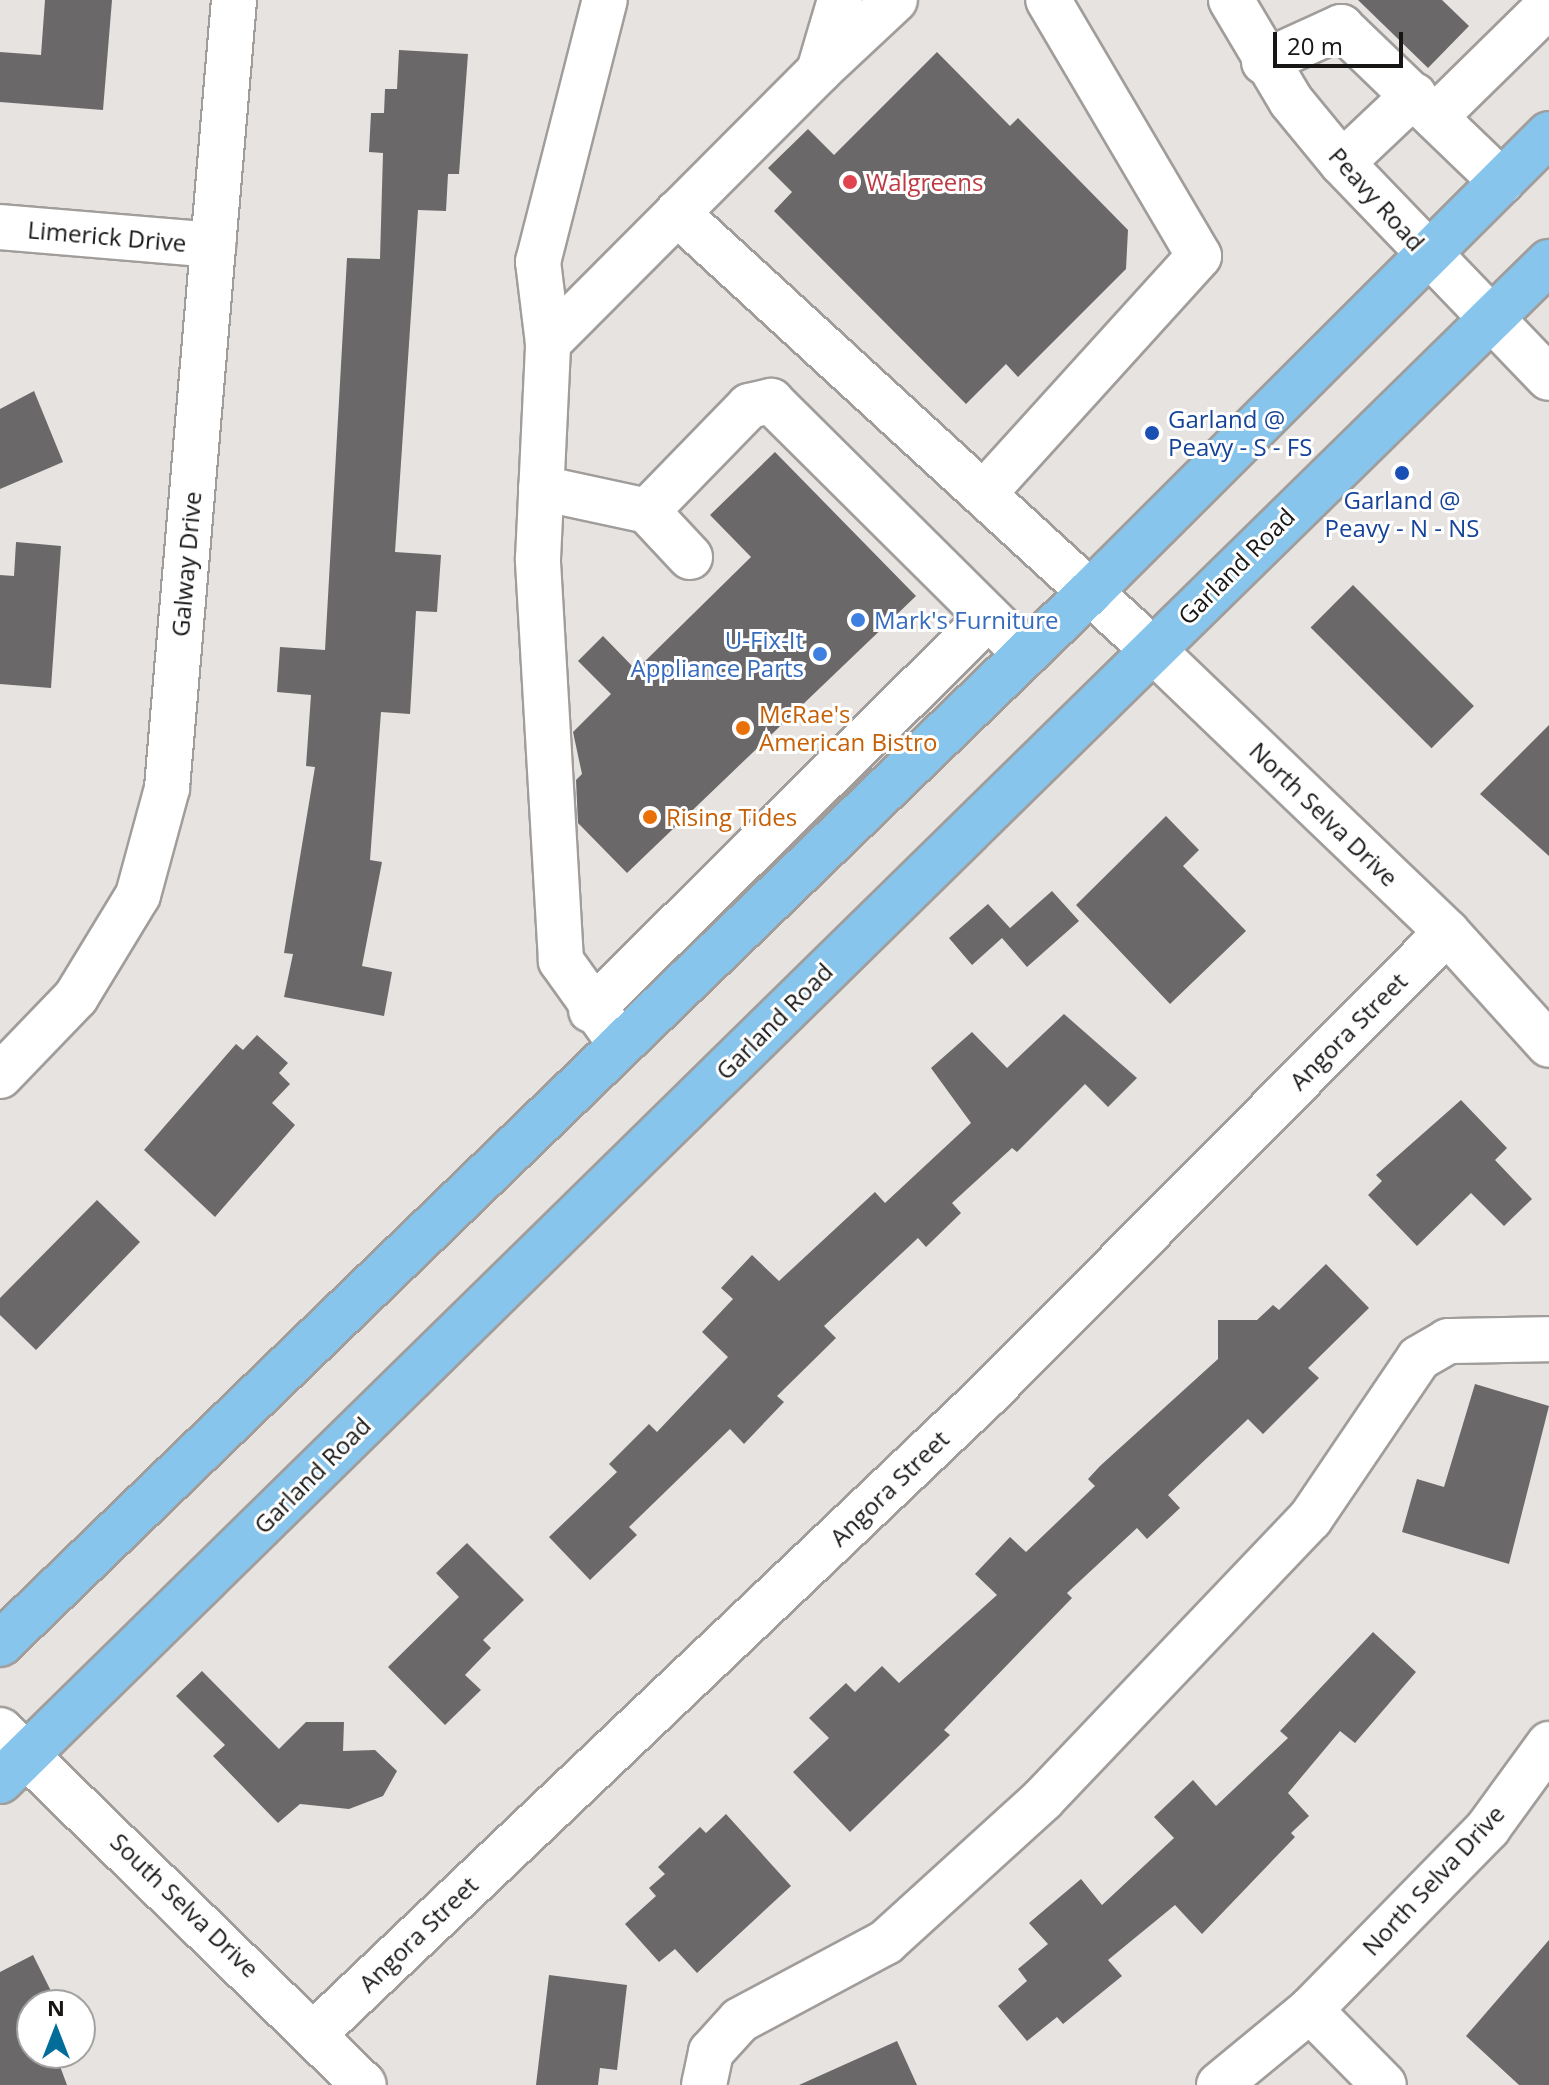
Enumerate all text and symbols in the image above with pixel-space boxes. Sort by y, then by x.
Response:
scale bar [1277,16,1407,66]
text: 20 m [1287,29,1343,62]
street label: Peavy Road [1323,142,1431,256]
place label: Walgreens [866,168,984,196]
marker: Walgreens [841,173,859,191]
street label: Limerick Drive [26,215,188,257]
place label: Garland @ Peavy - S - FS [1168,405,1312,461]
marker: Garland @ Peavy - S - FS [1143,424,1161,442]
marker: Garland @ Peavy - N - NS [1393,464,1411,482]
place label: Garland @ Peavy - N - NS [1325,486,1479,542]
street label: Galway Drive [165,490,207,638]
street label: Garland Road [1172,502,1300,630]
place label: Mark's Furniture [874,606,1059,634]
marker: Mark's Furniture [849,611,867,629]
place label: U-Fix-It Appliance Parts [631,626,804,682]
marker: U-Fix-It Appliance Parts [811,645,829,663]
place label: McRae's American Bistro [759,700,937,756]
marker: McRae's American Bistro [734,719,752,737]
street label: North Selva Drive [1244,736,1404,892]
place label: Rising Tides [666,803,797,831]
marker: Rising Tides [641,808,659,826]
street label: Garland Road [710,957,838,1085]
street label: Angora Street [1283,966,1413,1096]
street label: Garland Road [248,1411,376,1539]
street label: Angora Street [824,1424,954,1552]
street label: North Selva Drive [1356,1799,1510,1961]
street label: South Selva Drive [105,1827,265,1983]
street label: Angora Street [353,1870,483,1998]
north arrow [16,1989,96,2069]
text: N [47,1992,65,2022]

